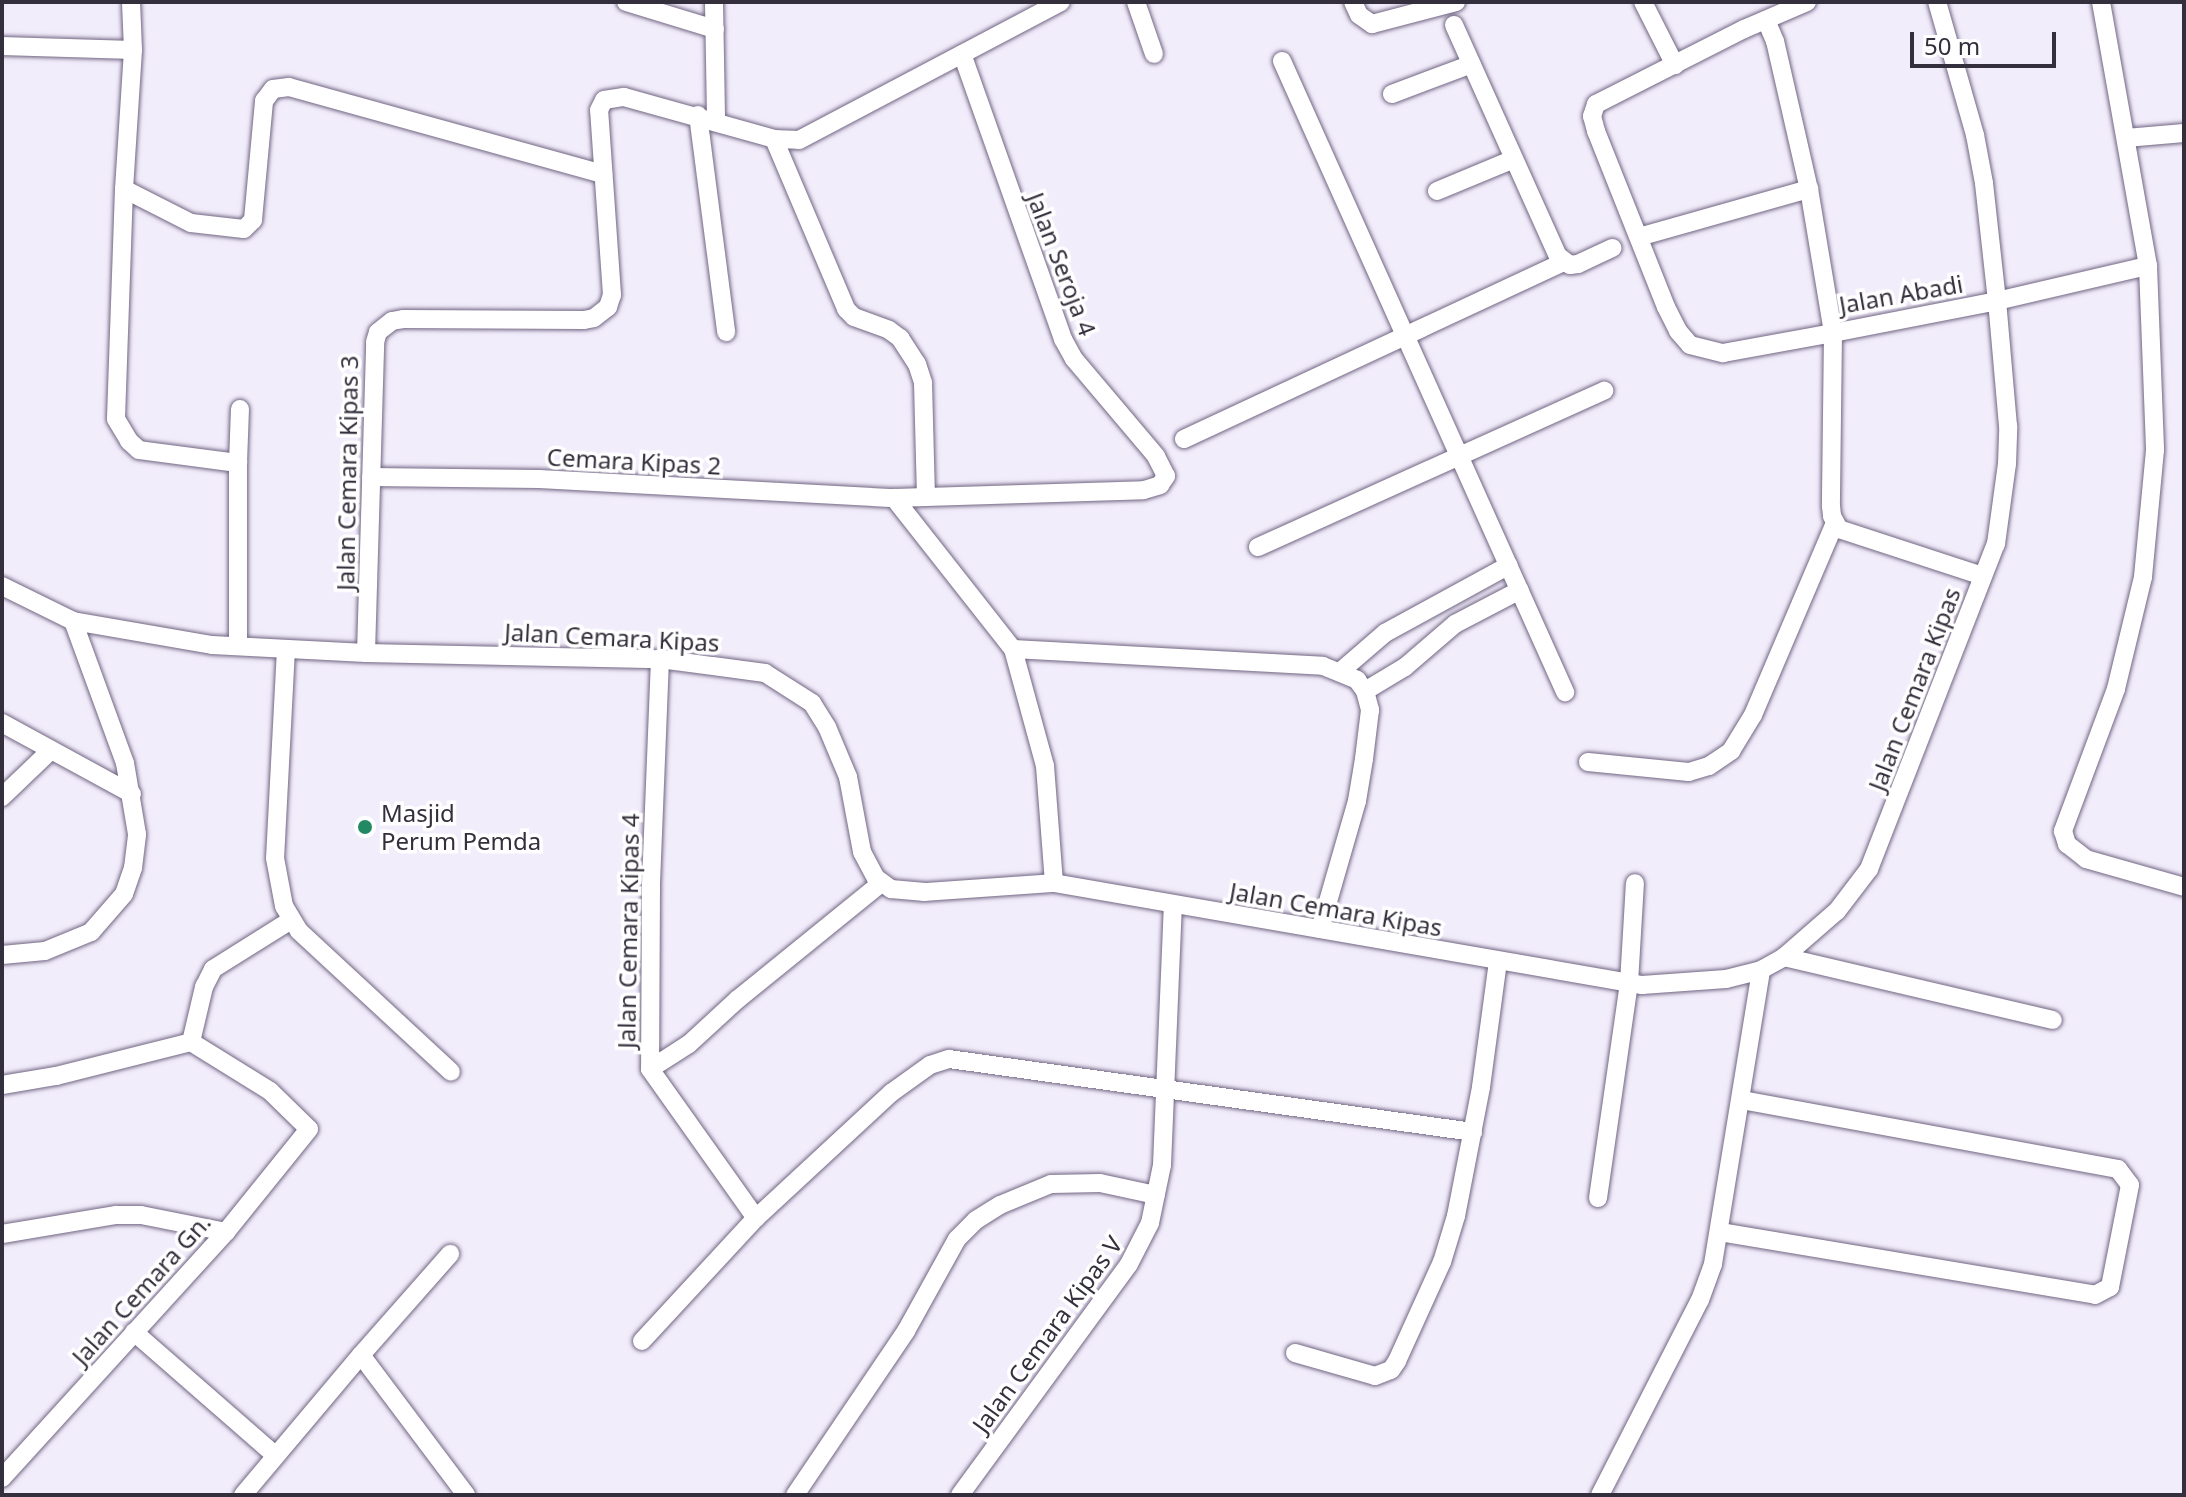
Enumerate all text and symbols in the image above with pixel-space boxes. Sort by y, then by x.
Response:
scale bar [1914,16,2060,66]
text: 50 m [1924,29,1980,62]
street label: Jalan Seroja 4 [1021,188,1103,340]
street label: Jalan Abadi [1837,269,1965,319]
street label: Jalan Cemara Kipas 3 [331,355,363,591]
street label: Cemara Kipas 2 [546,442,722,480]
street label: Jalan Cemara Kipas [1862,583,1966,795]
street label: Jalan Cemara Kipas [504,617,720,657]
place label: Masjid Perum Pemda [381,799,541,855]
street label: Jalan Cemara Kipas 4 [612,813,644,1049]
marker: Masjid Perum Pemda [356,818,374,836]
street label: Jalan Cemara Kipas [1228,876,1444,942]
street label: Jalan Cemara Gn. [66,1208,216,1370]
street label: Jalan Cemara Kipas V [966,1230,1128,1438]

